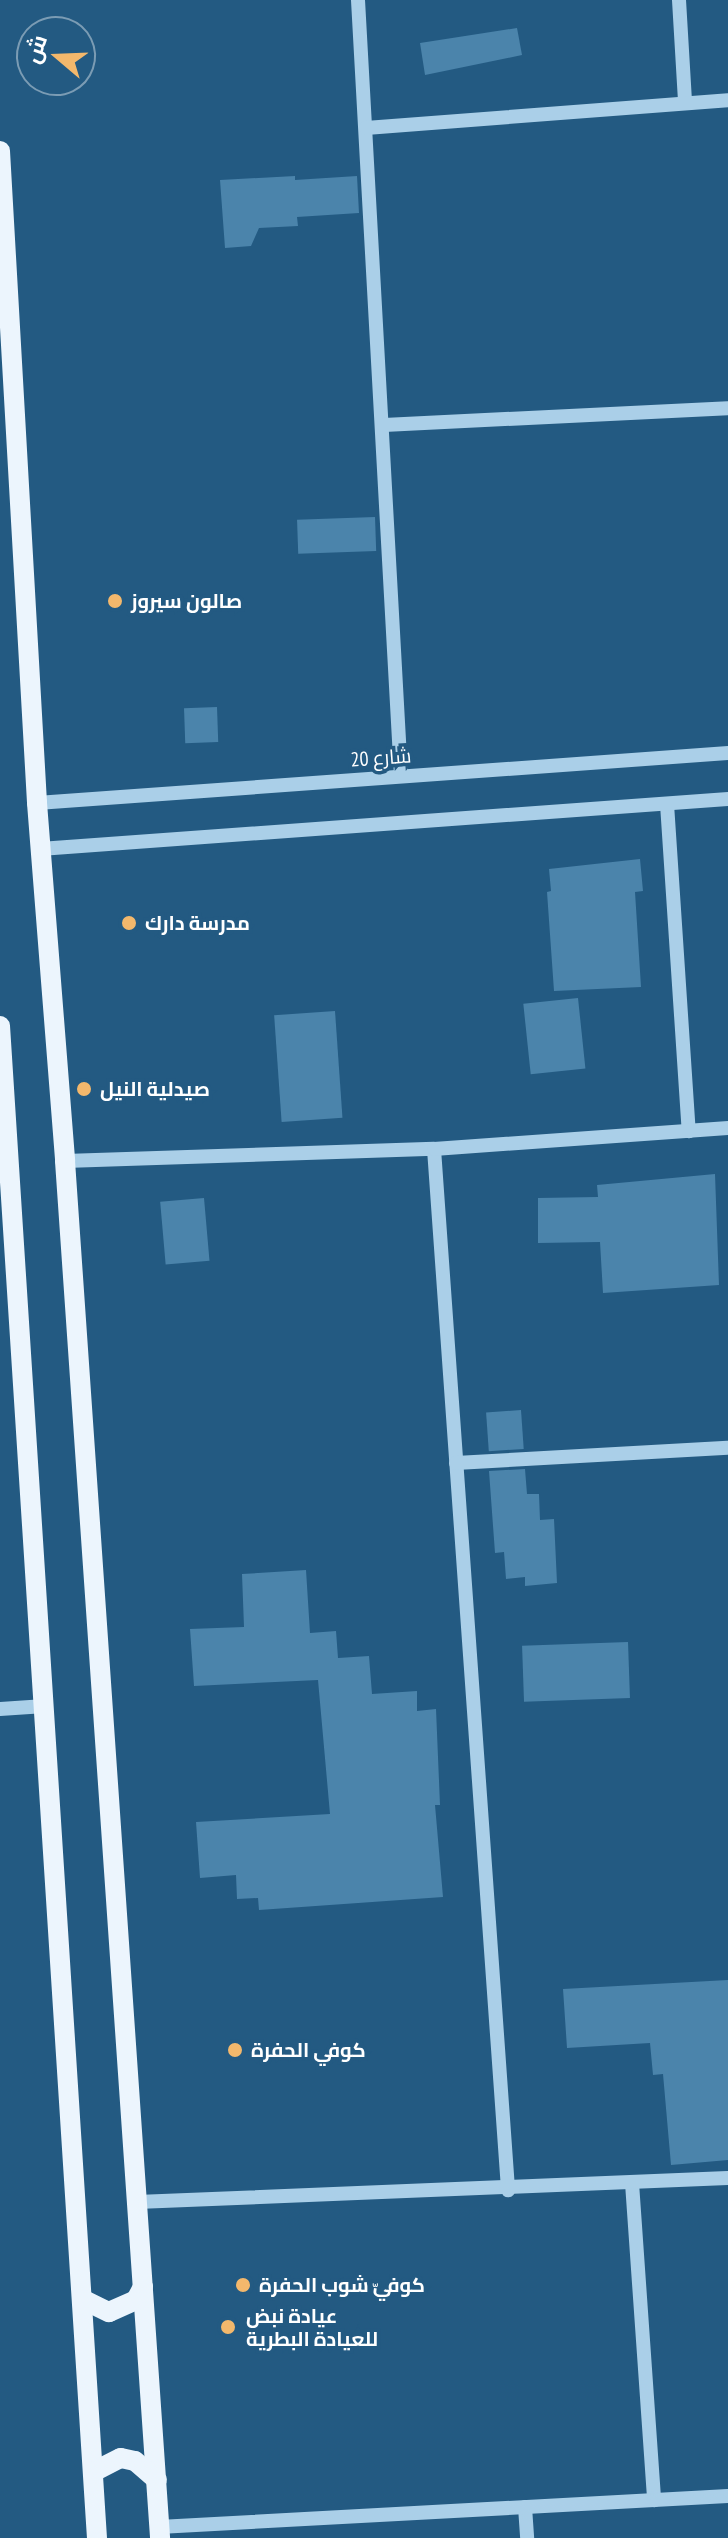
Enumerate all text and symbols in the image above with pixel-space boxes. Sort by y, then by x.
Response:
north arrow [16,16,96,96]
text: ش [17,31,53,67]
place label: صالون سيروز [131,589,242,613]
marker: صالون سيروز [106,592,124,610]
street label: شارع 20 [350,744,412,772]
place label: مدرسة دارك [145,911,250,935]
marker: مدرسة دارك [120,914,138,932]
place label: صيدلية النيل [100,1077,210,1101]
marker: صيدلية النيل [75,1080,93,1098]
place label: كوفي الحفرة [251,2038,366,2062]
marker: كوفي الحفرة [226,2041,244,2059]
place label: كوفيّ شوب الحفرة [259,2273,425,2297]
marker: كوفيّ شوب الحفرة [234,2276,252,2294]
place label: عيادة نبض للعيادة البطرية [246,2304,378,2351]
marker: عيادة نبض للعيادة البطرية [217,2316,239,2338]

